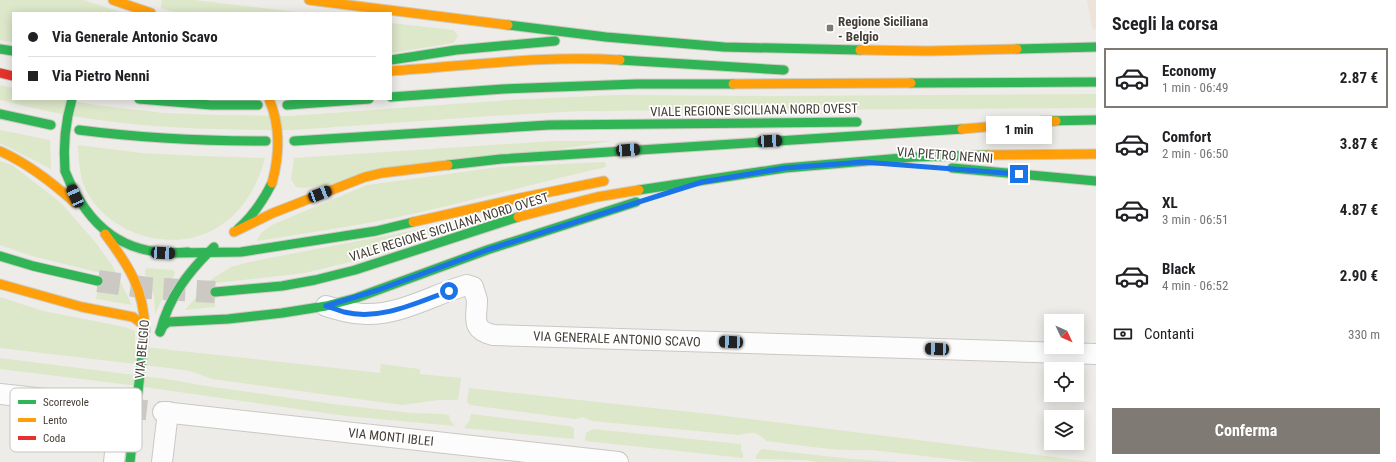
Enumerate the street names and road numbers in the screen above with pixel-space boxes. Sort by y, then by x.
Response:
street label: VIALE REGIONE SICILIANA NORD OVEST [650,101,858,119]
street label: VIA PIETRO NENNI [896,144,994,166]
street label: VIALE REGIONE SICILIANA NORD OVEST [347,189,551,265]
street label: VIA BELGIO [132,319,152,379]
street label: VIA GENERALE ANTONIO SCAVO [533,329,701,349]
street label: VIA MONTI IBLEI [348,425,434,449]

